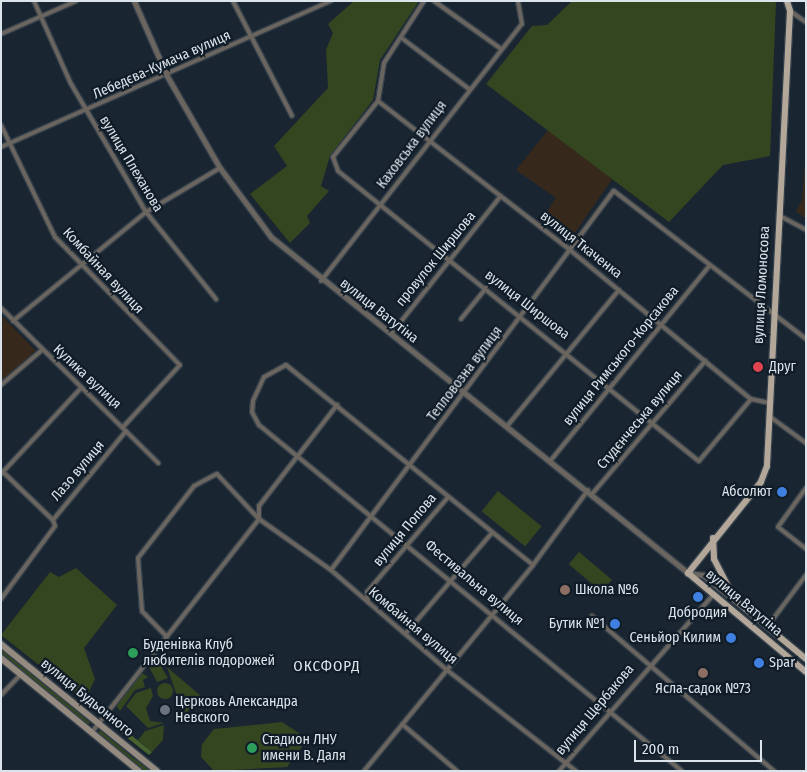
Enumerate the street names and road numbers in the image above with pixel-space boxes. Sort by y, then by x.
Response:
street label: Лебедєва-Кумача вулиця [90,27,234,103]
street label: Каховська вулиця [374,98,450,192]
street label: вулиця Плеханова [96,113,166,215]
street label: провулок Ширшова [393,208,479,310]
street label: вулиця Ткаченка [537,208,625,282]
street label: Комбайная вулиця [59,225,147,317]
street label: вулиця Ломоносова [751,225,773,345]
street label: вулиця Ширшова [481,267,573,343]
street label: вулиця Ватутіна [336,275,422,347]
street label: вулиця Римського-Корсакова [560,283,682,429]
street label: Тепловозна вулиця [424,323,506,425]
street label: Кулика вулиця [50,341,124,413]
street label: Студєнчеська вулиця [594,367,686,473]
street label: Лазо вулиця [48,437,108,505]
street label: вулиця Попова [370,490,440,570]
street label: Фестивальна вулиця [421,537,527,629]
street label: вулиця Ватутіна [702,566,786,640]
street label: Комбайная вулиця [365,584,461,668]
street label: вулиця Будьонного [37,656,137,740]
street label: вулиця Щербакова [552,661,638,759]

